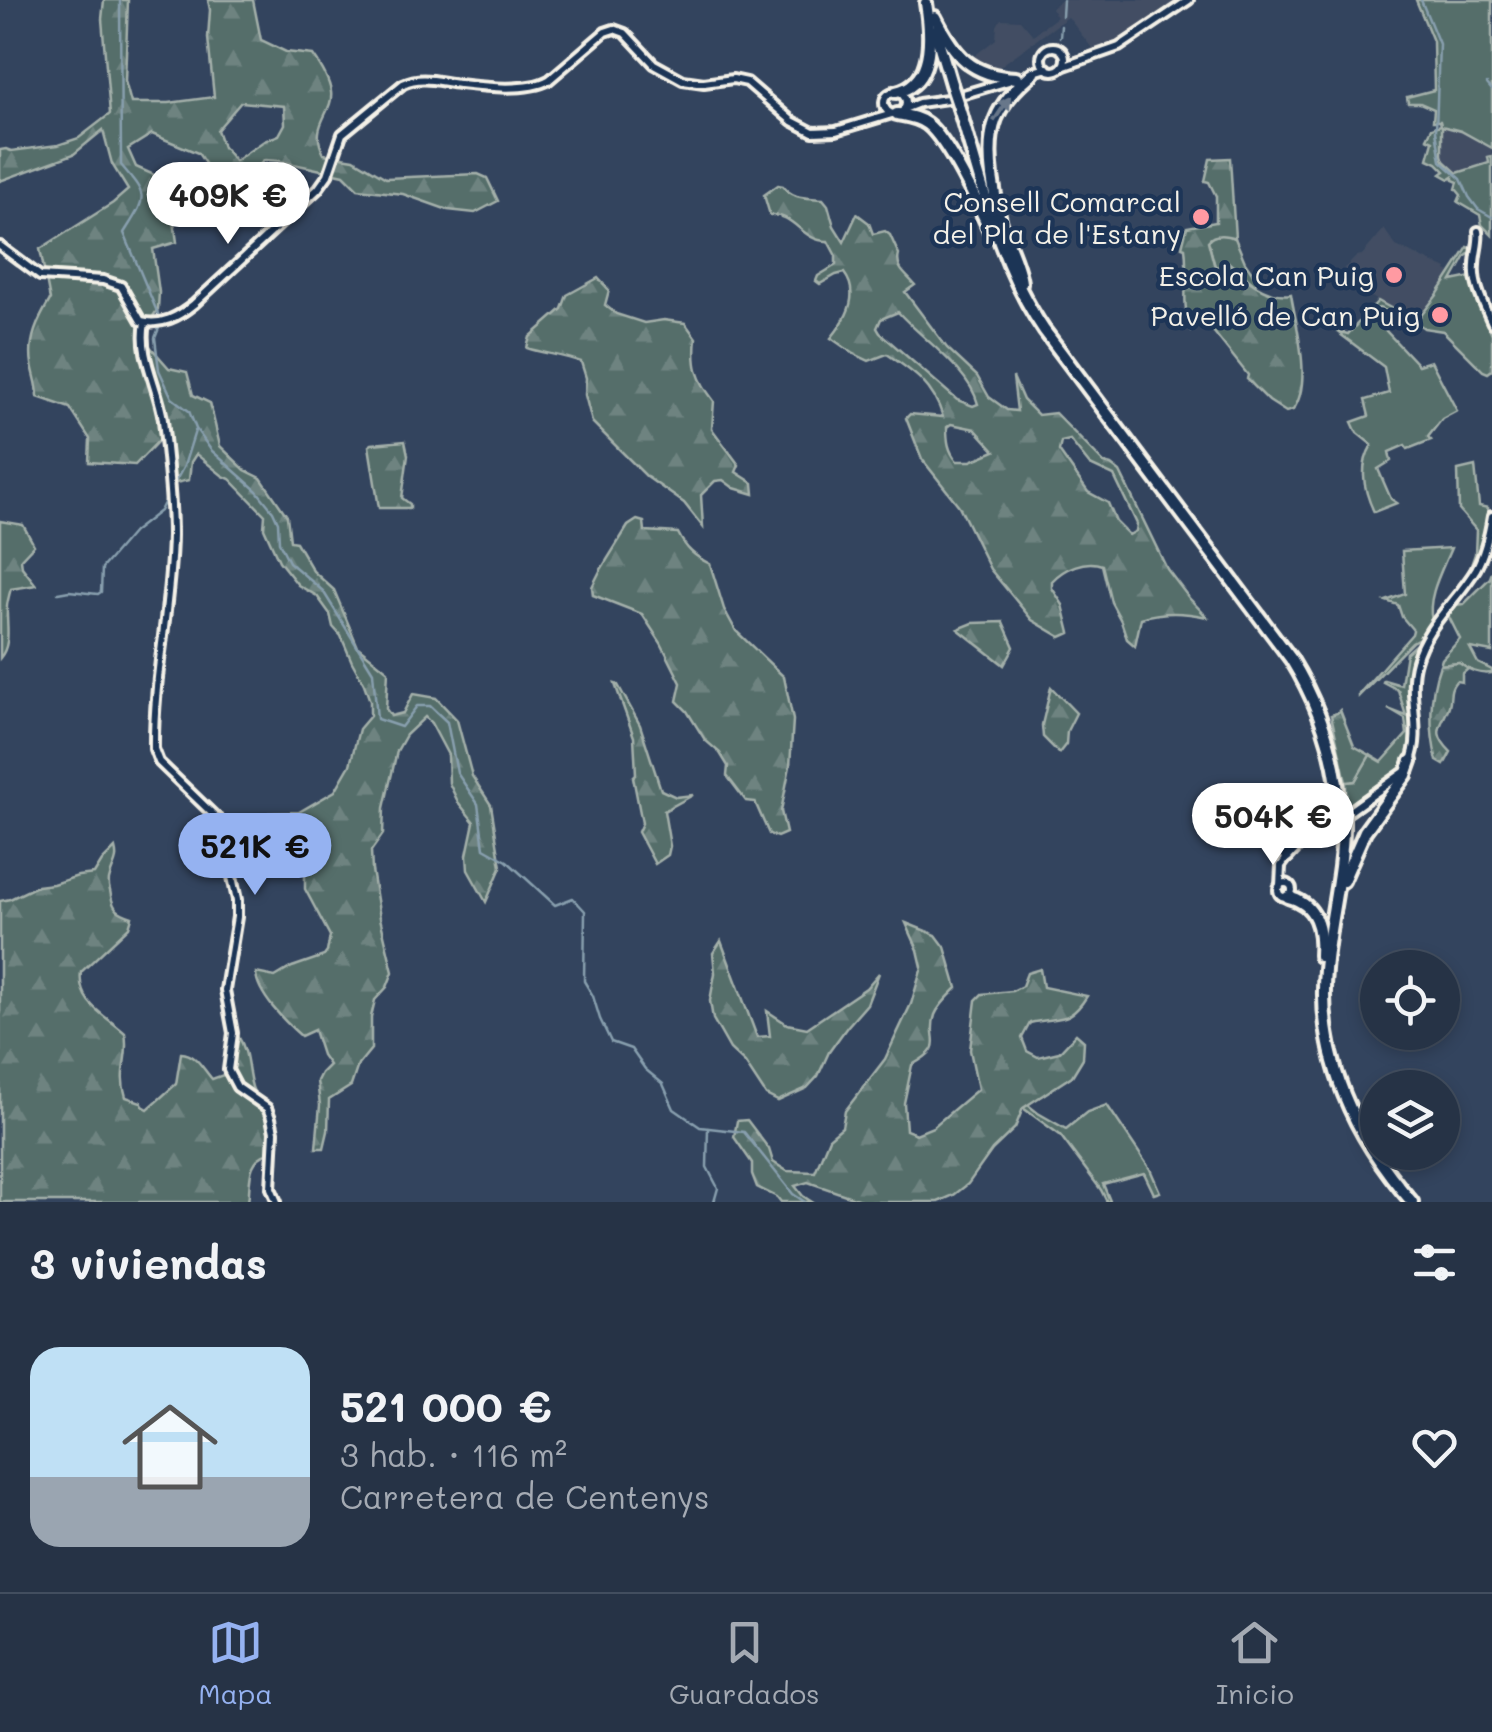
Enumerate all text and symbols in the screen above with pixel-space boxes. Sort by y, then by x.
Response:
one-way arrow [992,96,1011,123]
pin: 409K € [147,162,309,247]
text: 409K € [169,173,287,215]
place label: Consell Comarcal del Pla de l'Estany [933,183,1181,251]
marker: Consell Comarcal del Pla de l'Estany [1190,206,1212,228]
place label: Escola Can Puig [1159,257,1374,293]
marker: Escola Can Puig [1383,264,1405,286]
place label: Pavelló de Can Puig [1150,297,1420,333]
marker: Pavelló de Can Puig [1429,304,1451,326]
pin: 504K € [1192,783,1354,868]
text: 504K € [1214,794,1332,836]
pin: 521K € [174,813,336,898]
text: 521K € [200,824,310,866]
map controls [1360,950,1460,1170]
button: locate [1360,950,1460,1050]
button: layers [1360,1070,1460,1170]
text: 3 viviendas [30,1235,267,1290]
icon: filters [1407,1235,1462,1290]
text: 521 000 € [340,1378,552,1433]
icon: home [110,1387,230,1507]
icon: heart [1407,1420,1462,1475]
text: 3 hab. · 116 m² [340,1433,567,1475]
text: Carretera de Centenys [340,1475,709,1517]
tab: Mapa [198,1615,273,1711]
tab: Guardados [669,1615,820,1711]
tab: Inicio [1216,1615,1294,1711]

